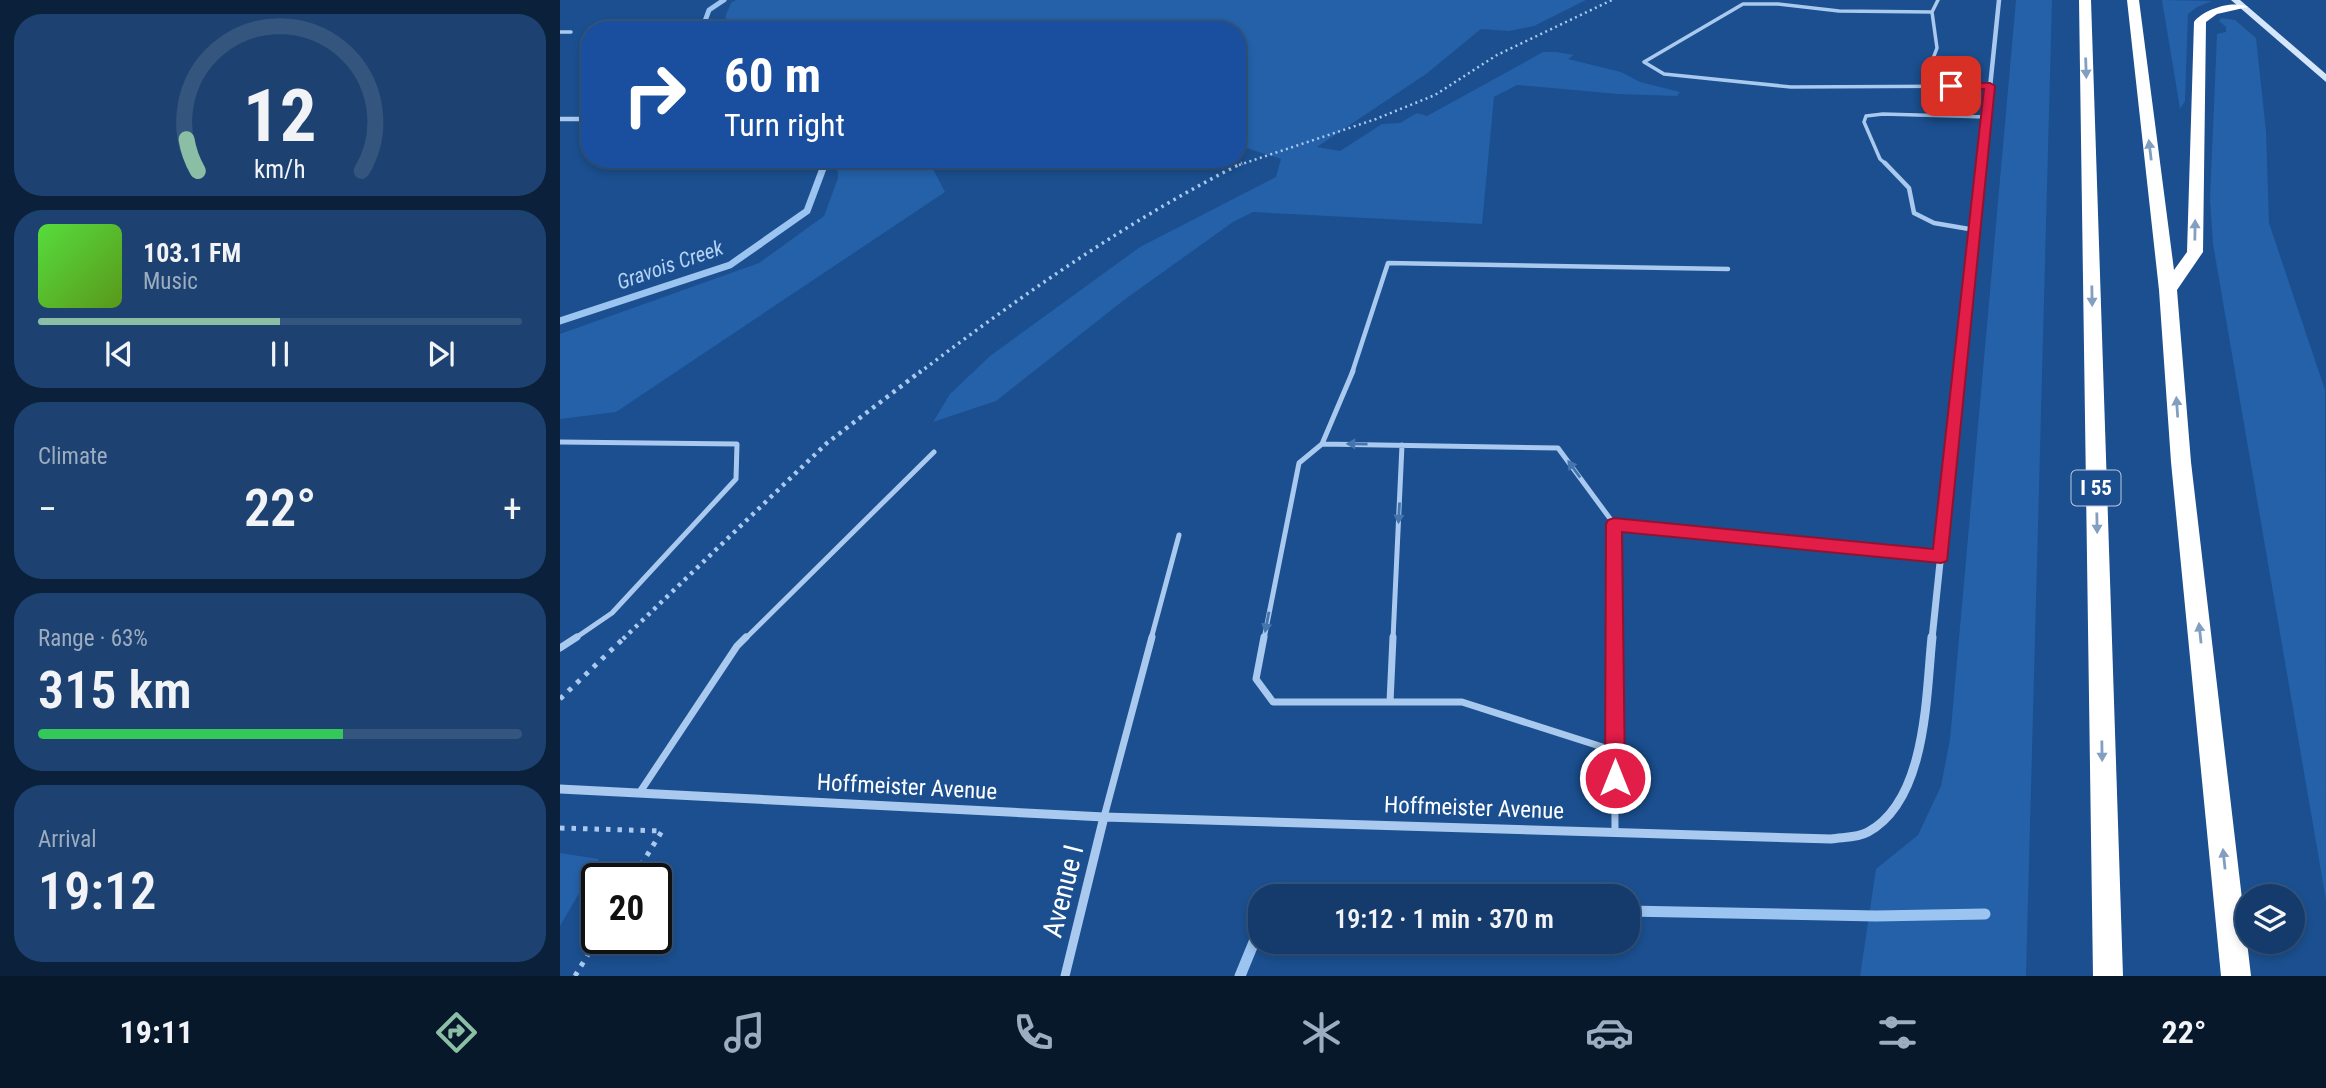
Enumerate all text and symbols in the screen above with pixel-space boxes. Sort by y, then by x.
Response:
text: 60 m [724,47,821,104]
icon: right [609,49,700,140]
pin [1921,56,1981,116]
one-way arrow [2080,57,2092,79]
icon: arrive [1932,67,1970,105]
text: 12 [243,73,317,159]
text: Turn right [724,106,845,144]
one-way arrow [2144,138,2155,160]
text: km/h [254,155,306,184]
one-way arrow [2189,219,2201,241]
water label: Gravois Creek [614,235,727,294]
text: 103.1 FM [143,238,241,268]
text: Music [143,268,198,295]
one-way arrow [2086,285,2097,307]
icon: previous [100,335,138,373]
icon: pause [261,335,299,373]
icon: next [422,335,460,373]
one-way arrow [2171,396,2182,418]
one-way arrow [1346,439,1368,450]
text: Climate [38,443,108,470]
one-way arrow [1567,460,1581,478]
road number: I 55 [2072,470,2120,505]
text: 22° [244,478,316,539]
text: − [38,487,57,531]
text: + [503,487,522,531]
one-way arrow [1393,503,1404,525]
one-way arrow [2091,512,2103,534]
one-way arrow [1262,611,1273,633]
one-way arrow [2194,622,2205,644]
text: Range · 63% [38,625,148,652]
text: 315 km [38,660,192,721]
one-way arrow [2097,740,2108,762]
position arrow [1578,741,1652,815]
street label: Hoffmeister Avenue [816,769,998,805]
street label: Hoffmeister Avenue [1383,791,1565,825]
text: Arrival [38,826,97,853]
street label: Avenue I [1036,841,1090,941]
one-way arrow [2218,848,2229,870]
text: 19:12 [38,861,156,922]
speed limit sign: 20 [581,863,672,954]
map controls [2235,884,2305,954]
button: layers [2235,884,2305,954]
text: 19:12 · 1 min · 370 m [1334,904,1554,934]
icon: directions [432,1008,481,1057]
icon: music [720,1008,769,1057]
icon: phone [1009,1008,1058,1057]
icon: climate [1297,1008,1346,1057]
icon: car [1585,1008,1634,1057]
icon: filters [1873,1008,1922,1057]
text: 19:11 [120,1013,193,1051]
text: 22° [2162,1013,2206,1051]

